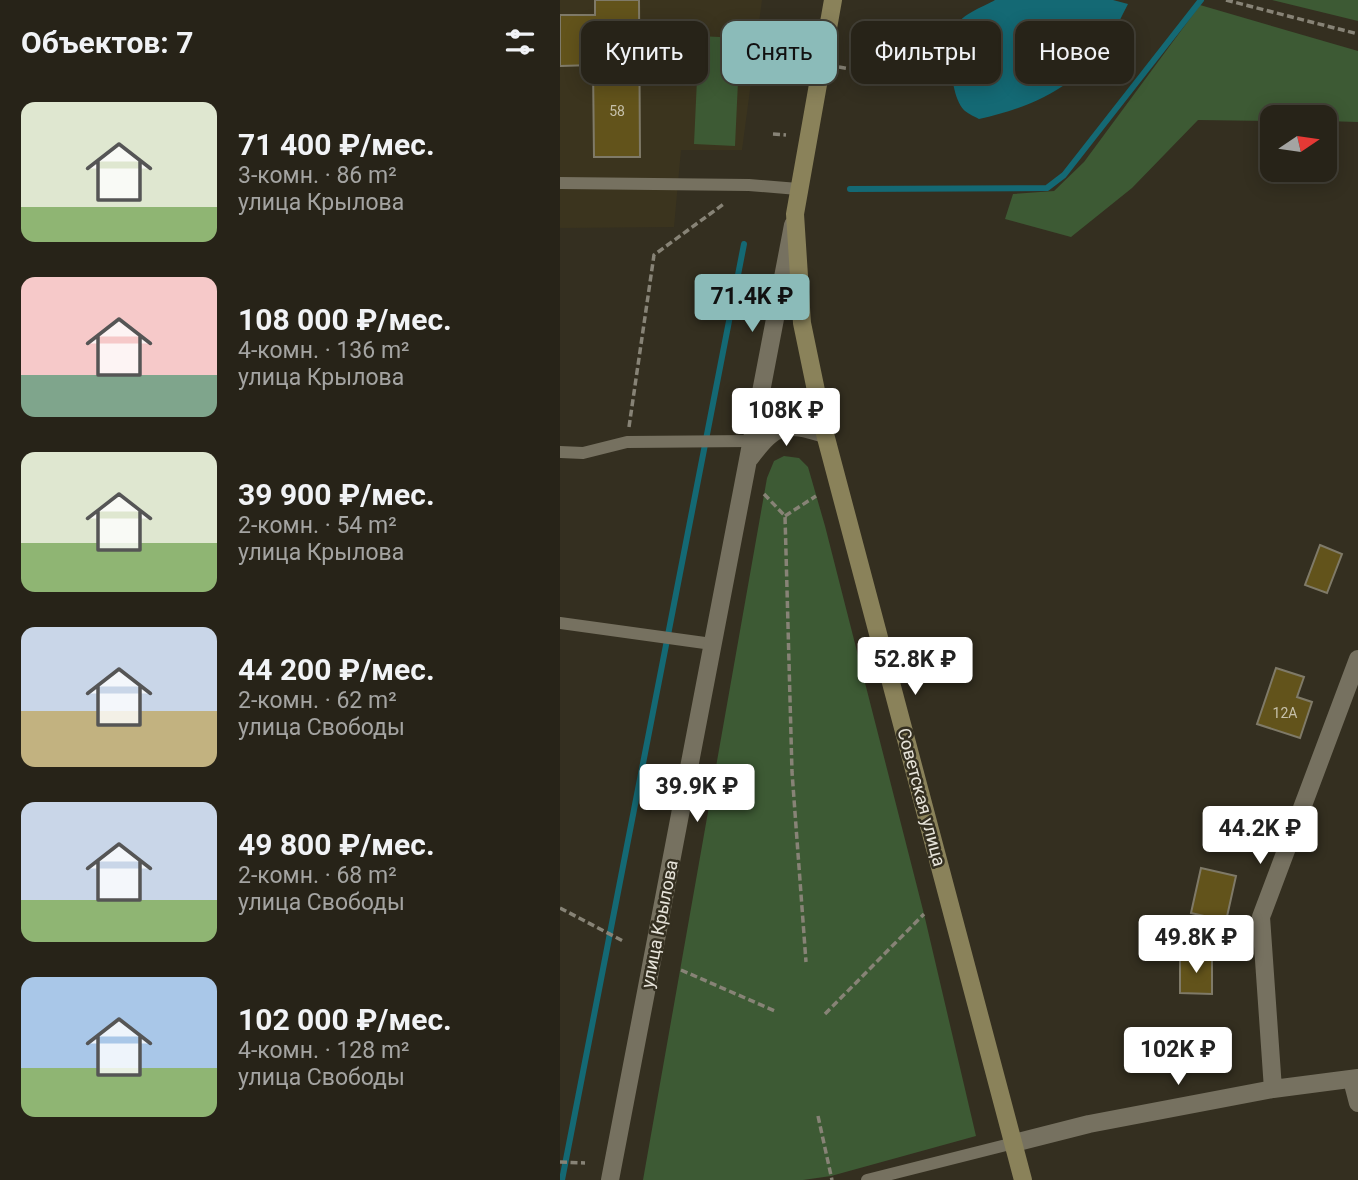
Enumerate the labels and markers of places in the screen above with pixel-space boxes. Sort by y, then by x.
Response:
pin: 71.4K ₽ [687,274,817,334]
pin: 108K ₽ [729,388,843,448]
pin: 52.8K ₽ [850,638,980,697]
pin: 39.9K ₽ [632,764,762,824]
pin: 44.2K ₽ [1195,806,1325,866]
pin: 49.8K ₽ [1131,916,1261,975]
pin: 102K ₽ [1121,1028,1235,1087]

